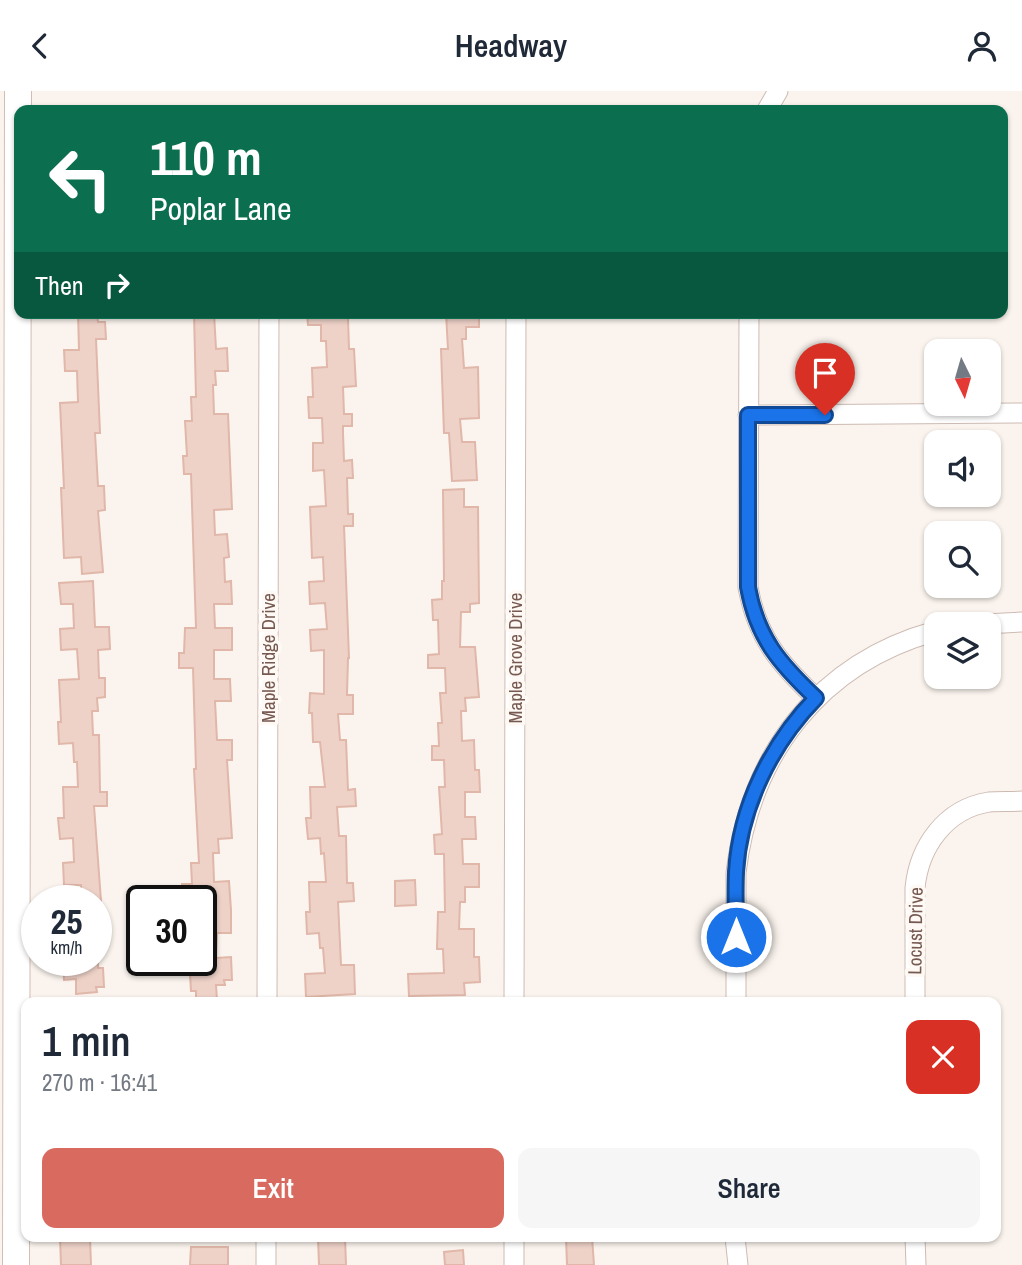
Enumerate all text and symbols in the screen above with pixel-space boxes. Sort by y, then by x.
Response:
text: Headway [455,24,567,67]
icon: back [21,27,59,65]
icon: person [963,27,1001,65]
text: 110 m [150,124,262,190]
icon: left [35,133,126,224]
text: Poplar Lane [150,187,292,230]
icon: right [98,266,136,304]
text: Then [35,268,84,303]
north arrow [924,339,1001,417]
map controls [924,339,1001,689]
pin [795,343,855,415]
icon: arrive [806,354,844,392]
button: sound [924,430,1001,507]
button: search [924,521,1001,598]
street label: Maple Ridge Drive [255,593,281,723]
street label: Maple Grove Drive [502,593,528,723]
button: layers [924,612,1001,689]
speed limit sign: 30 [126,885,217,976]
street label: Locust Drive [901,887,929,975]
text: 25 [51,898,82,945]
position arrow [699,900,773,974]
text: km/h [51,935,83,960]
text: 1 min [42,1013,131,1069]
button: close [906,1020,980,1094]
text: 270 m · 16:41 [42,1067,157,1098]
button: Exit [42,1148,504,1228]
button: Share [518,1148,980,1228]

